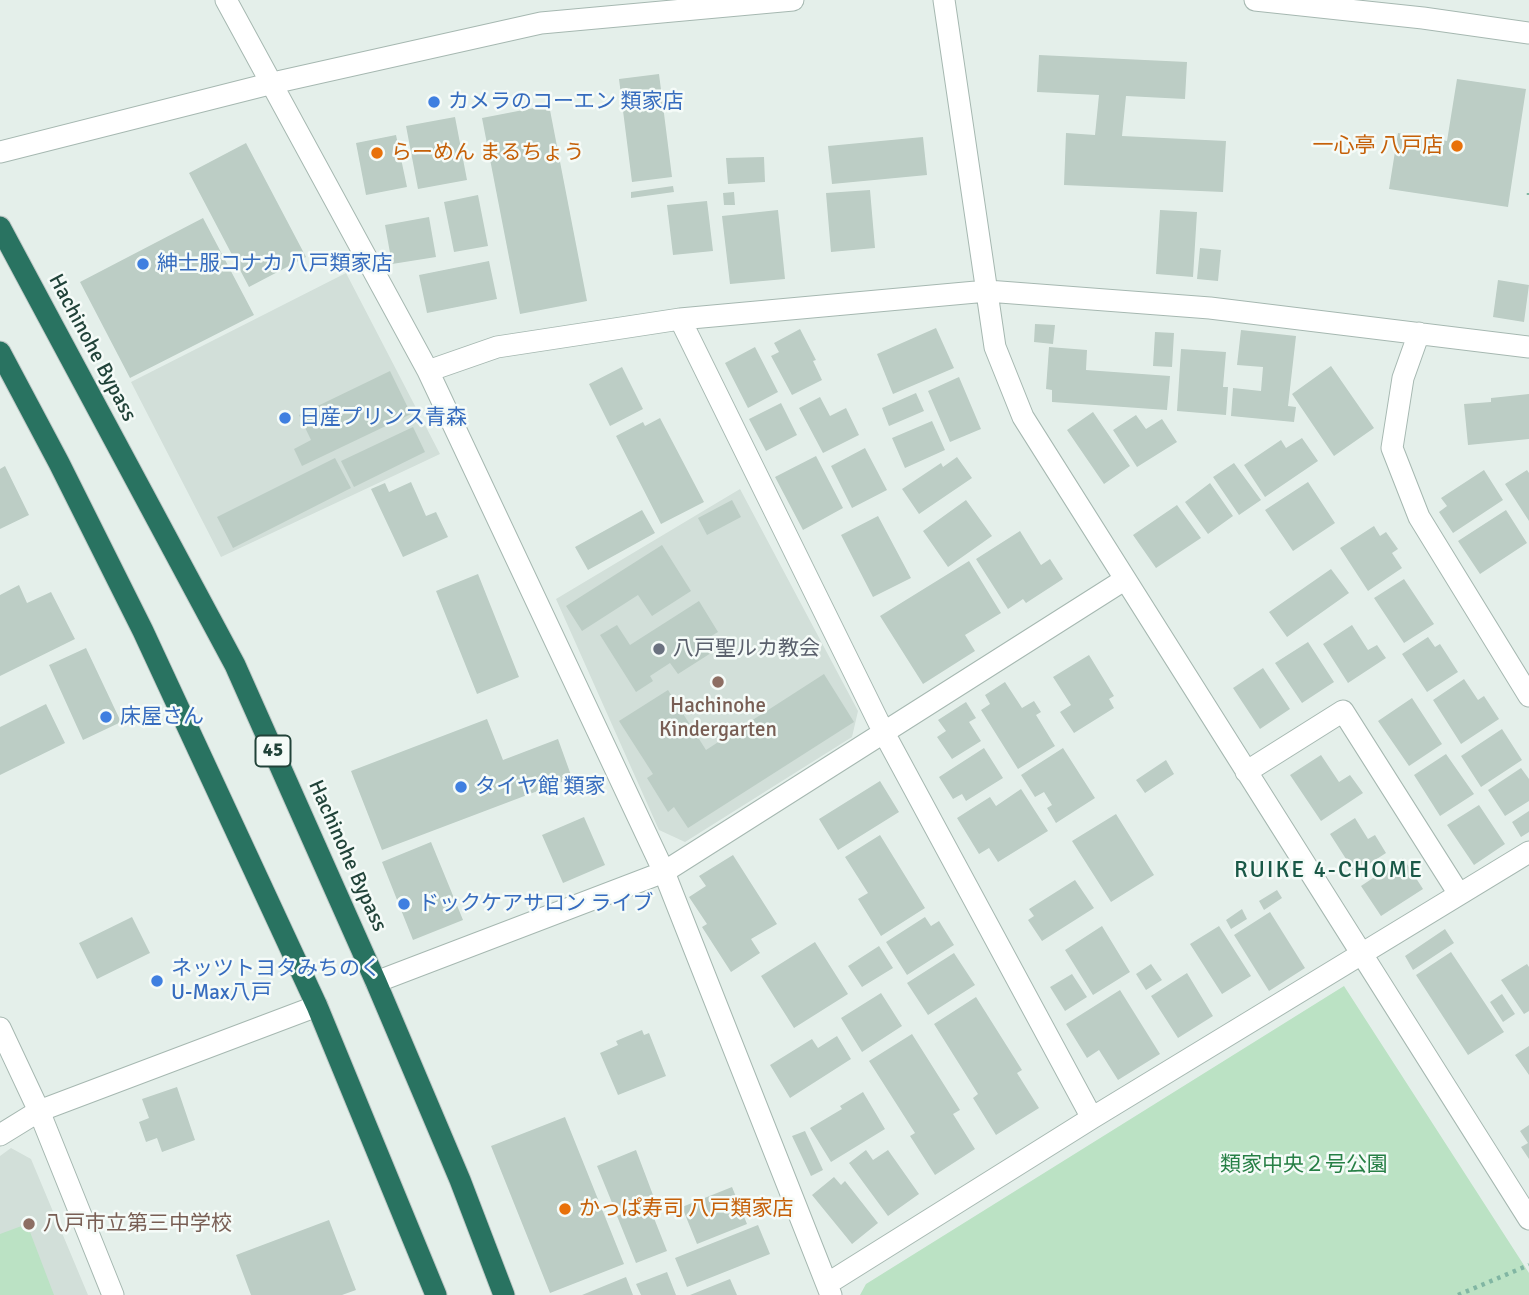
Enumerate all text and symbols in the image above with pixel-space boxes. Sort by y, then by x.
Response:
place label: カメラのコーエン 類家店 [448,89,684,115]
marker: カメラのコーエン 類家店 [426,94,442,110]
place label: 一心亭 八戸店 [1312,133,1443,159]
marker: 一心亭 八戸店 [1449,138,1465,154]
place label: らーめん まるちょう [391,140,585,166]
marker: らーめん まるちょう [369,145,385,161]
place label: 紳士服コナカ 八戸類家店 [157,251,393,277]
marker: 紳士服コナカ 八戸類家店 [135,256,151,272]
street label: Hachinohe Bypass [43,270,141,426]
place label: 日産プリンス青森 [299,405,467,431]
marker: 日産プリンス青森 [277,410,293,426]
place label: 八戸聖ルカ教会 [673,636,820,662]
marker: 八戸聖ルカ教会 [651,641,667,657]
marker: Hachinohe Kindergarten [710,674,726,690]
place label: Hachinohe Kindergarten [659,693,777,743]
place label: 床屋さん [120,704,204,730]
marker: 床屋さん [98,709,114,725]
road number: 45 [256,736,290,766]
place label: タイヤ館 類家 [475,774,606,800]
street label: Hachinohe Bypass [302,776,392,936]
marker: タイヤ館 類家 [453,779,469,795]
district label: RUIKE 4-CHOME [1236,857,1422,885]
place label: ドックケアサロン ライブ [418,891,654,917]
marker: ドックケアサロン ライブ [396,896,412,912]
place label: ネッツトヨタみちのく U-Max八戸 [171,956,381,1006]
marker: ネッツトヨタみちのく U-Max八戸 [149,973,165,989]
park label: 類家中央２号公園 [1220,1152,1388,1178]
place label: かっぱ寿司 八戸類家店 [579,1196,794,1222]
marker: かっぱ寿司 八戸類家店 [557,1201,573,1217]
place label: 八戸市立第三中学校 [43,1211,232,1237]
marker: 八戸市立第三中学校 [21,1216,37,1232]

